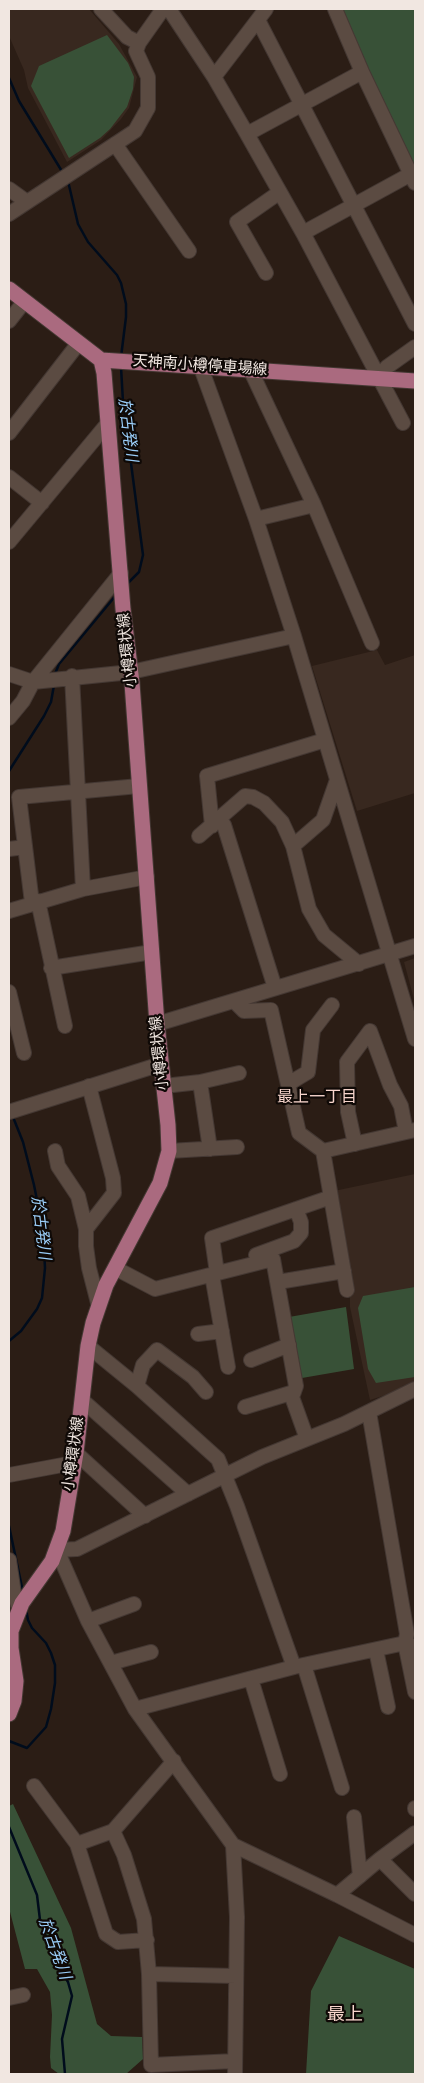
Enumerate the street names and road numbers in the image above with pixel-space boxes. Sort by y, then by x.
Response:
street label: 天神南小樽停車場線 [132,352,268,380]
street label: 小樽環状線 [115,612,141,688]
street label: 小樽環状線 [147,1015,173,1091]
street label: 小樽環状線 [60,1416,88,1492]

